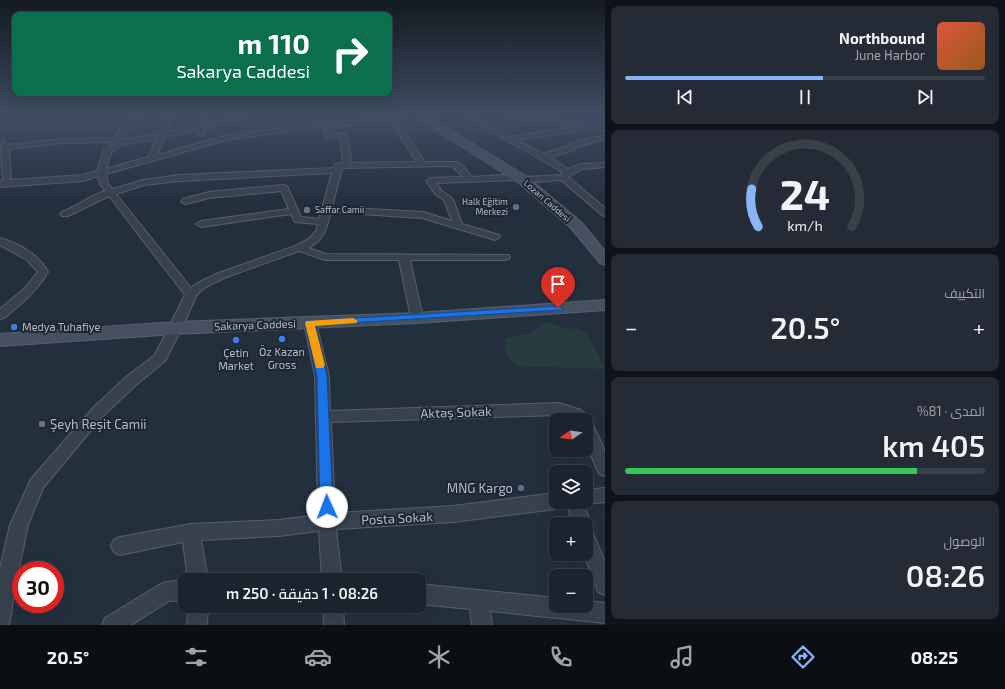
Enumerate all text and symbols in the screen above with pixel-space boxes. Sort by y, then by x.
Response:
text: 110 m [237,26,310,60]
icon: right [324,28,376,80]
text: Northbound [839,29,925,47]
text: June Harbor [855,47,925,63]
text: Sakarya Caddesi [176,60,310,82]
icon: previous [674,86,696,108]
icon: pause [794,86,816,108]
icon: next [914,86,936,108]
text: 24 [780,167,830,217]
street label: Lozan Caddesi [522,177,573,224]
place label: Halk Eğitim Merkezi [462,196,508,217]
marker: Halk Eğitim Merkezi [511,202,521,212]
place label: Saffar Camii [315,204,364,215]
marker: Saffar Camii [302,205,312,215]
text: km/h [787,216,823,233]
pin [541,267,575,308]
icon: arrive [547,273,569,295]
text: التكييف [944,285,985,301]
text: 20.5° [770,309,840,345]
text: − [625,314,638,340]
text: + [973,314,985,340]
street label: Sakarya Caddesi [214,317,296,332]
place label: Medya Tuhafiye [22,320,100,333]
marker: Medya Tuhafiye [9,322,19,332]
marker: Öz Kazan Gross [277,334,287,344]
marker: Çetin Market [231,335,241,345]
place label: Öz Kazan Gross [259,344,305,371]
place label: Çetin Market [218,346,254,372]
street label: Aktaş Sokak [420,403,492,422]
text: المدى · 81% [917,403,985,419]
north arrow [549,413,593,457]
map controls [549,413,593,613]
place label: Şeyh Reşit Camii [50,416,147,433]
marker: Şeyh Reşit Camii [37,419,47,429]
text: 405 km [882,427,985,463]
button: layers [549,465,593,509]
place label: MNG Kargo [447,480,513,496]
marker: MNG Kargo [516,483,526,493]
position arrow [306,486,348,528]
street label: Posta Sokak [361,508,434,528]
button: + [549,517,593,561]
text: الوصول [944,533,985,549]
text: 08:26 [906,557,985,593]
speed limit sign: 30 [12,561,64,613]
button: − [549,569,593,613]
text: 08:26 · 1 دقيقة · 250 m [226,584,378,602]
icon: filters [182,643,210,671]
icon: car [304,643,332,671]
icon: climate [425,643,453,671]
icon: phone [547,643,575,671]
icon: music [668,643,696,671]
icon: directions [789,643,817,671]
text: 20.5° [47,646,89,668]
text: 08:25 [911,646,958,668]

